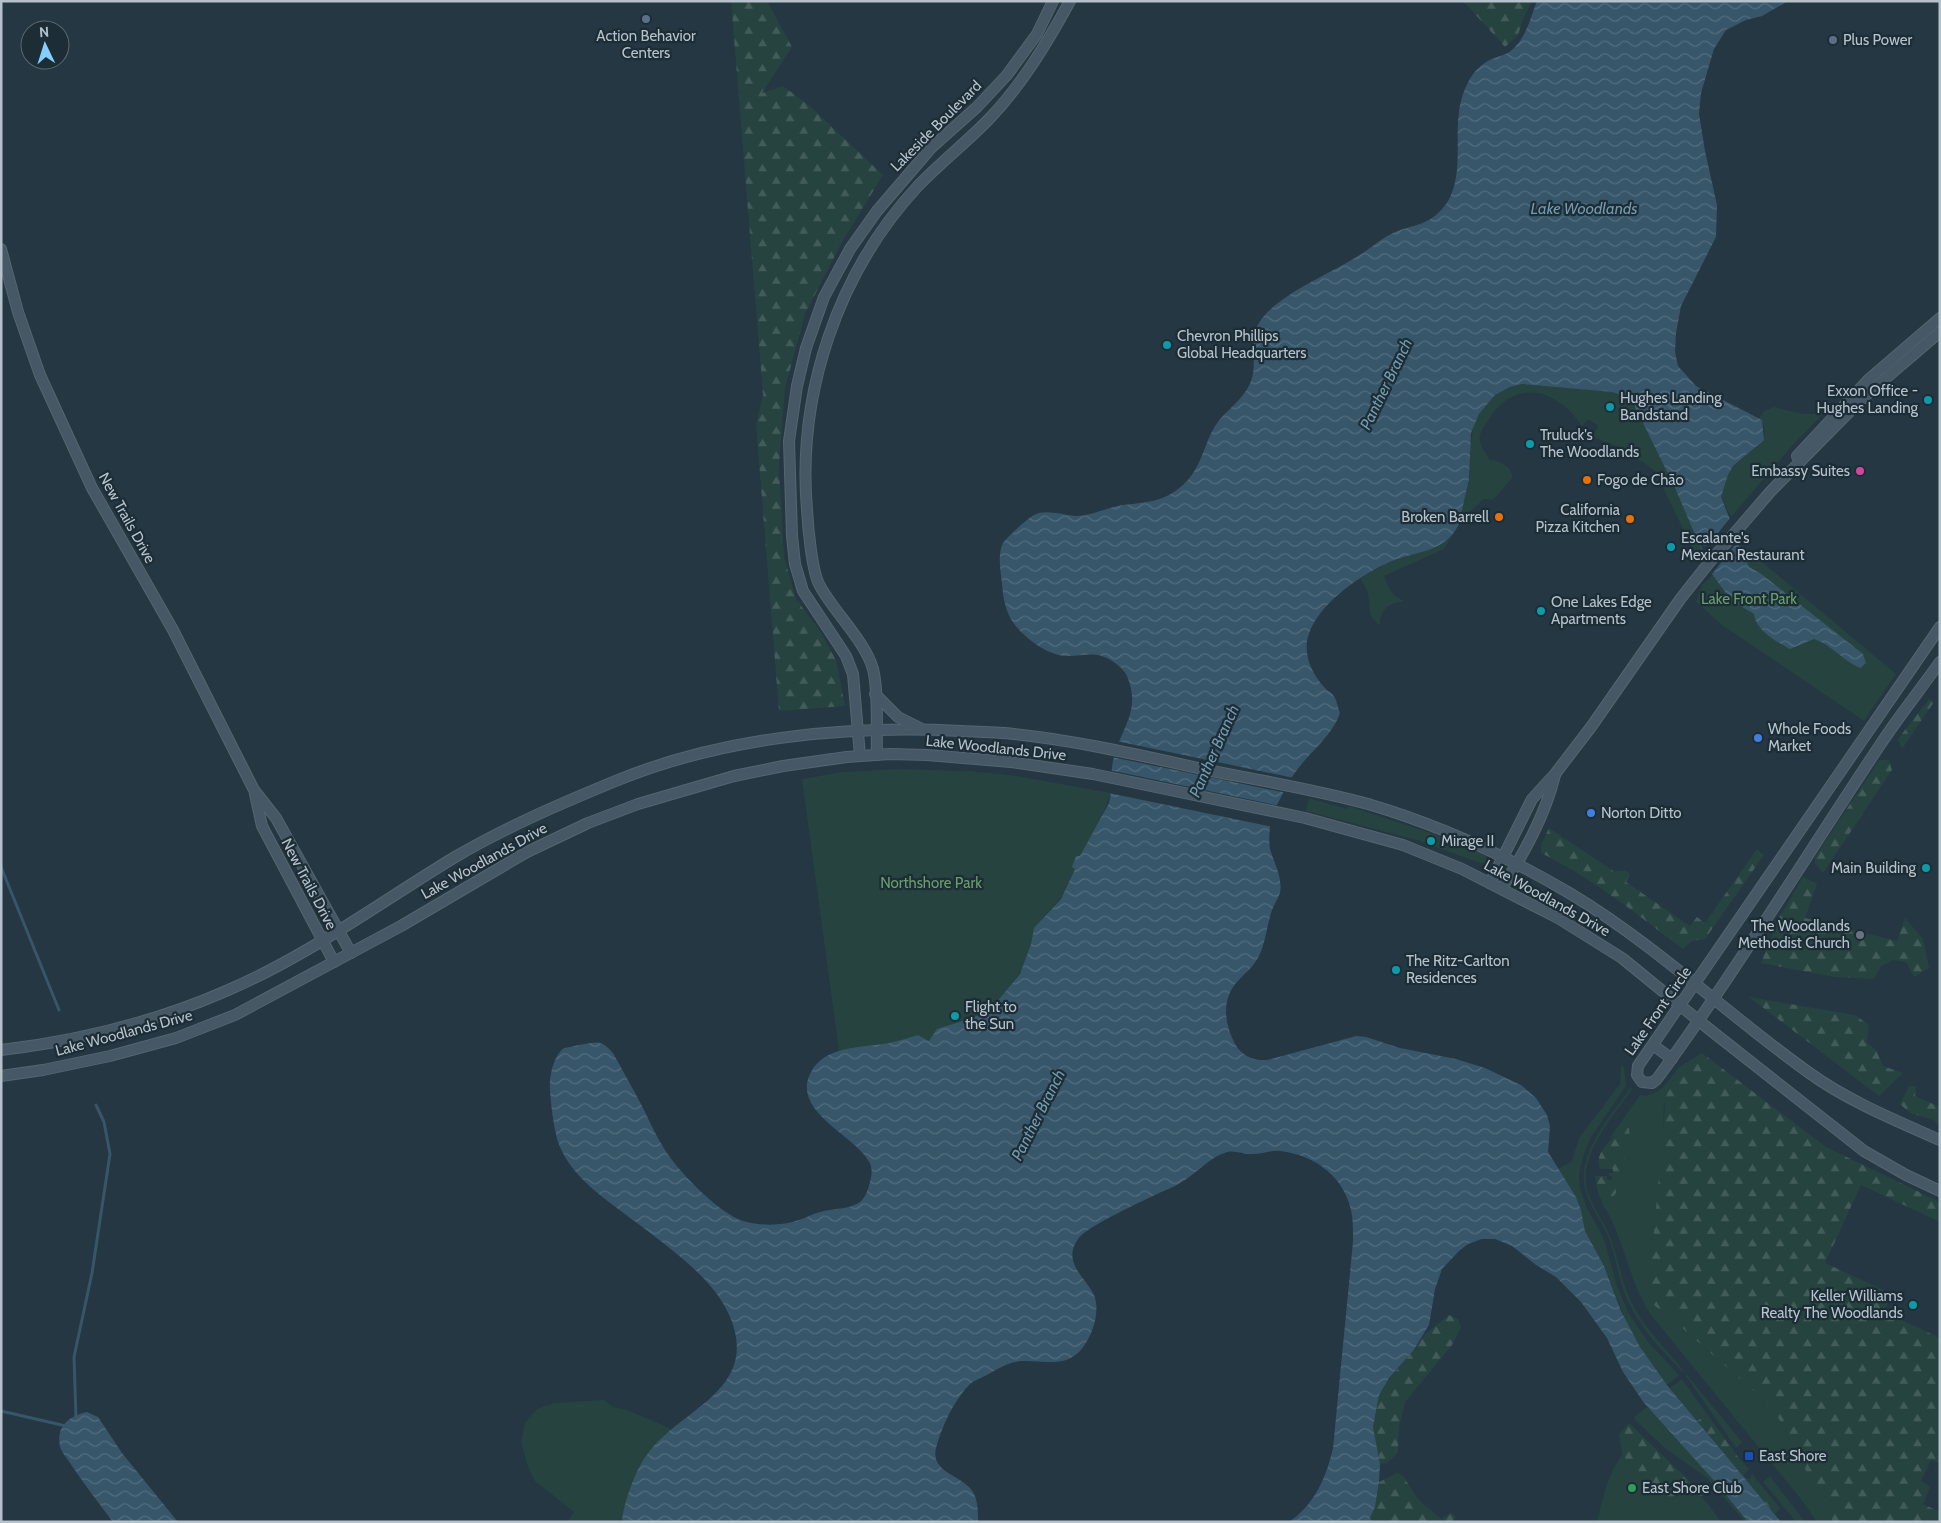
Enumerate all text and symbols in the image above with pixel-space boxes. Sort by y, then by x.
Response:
marker: Action Behavior Centers [640,13,652,25]
north arrow [20,20,70,70]
text: N [39,23,50,41]
place label: Action Behavior Centers [596,27,696,62]
place label: Plus Power [1843,31,1913,49]
marker: Plus Power [1827,34,1839,46]
street label: Lakeside Boulevard [887,77,985,175]
water label: Lake Woodlands [1531,199,1637,218]
place label: Chevron Phillips Global Headquarters [1177,327,1307,362]
water label: Panther Branch [1356,335,1416,433]
marker: Chevron Phillips Global Headquarters [1161,339,1173,351]
place label: Exxon Office - Hughes Landing [1816,382,1919,417]
place label: Hughes Landing Bandstand [1620,389,1722,424]
marker: Exxon Office - Hughes Landing [1922,394,1934,406]
marker: Hughes Landing Bandstand [1604,401,1616,413]
place label: Truluck's The Woodlands [1540,426,1639,461]
marker: Truluck's The Woodlands [1524,438,1536,450]
place label: Embassy Suites [1751,462,1850,480]
marker: Embassy Suites [1854,465,1866,477]
street label: New Trails Drive [95,470,159,567]
place label: Fogo de Chão [1597,471,1684,489]
marker: Fogo de Chão [1581,474,1593,486]
place label: California Pizza Kitchen [1536,501,1621,536]
place label: Broken Barrell [1401,508,1489,526]
marker: Broken Barrell [1493,511,1505,523]
marker: California Pizza Kitchen [1624,513,1636,525]
place label: Escalante's Mexican Restaurant [1681,529,1805,564]
marker: Escalante's Mexican Restaurant [1665,541,1677,553]
park label: Lake Front Park [1701,590,1797,608]
place label: One Lakes Edge Apartments [1551,593,1652,628]
marker: One Lakes Edge Apartments [1535,605,1547,617]
water label: Panther Branch [1185,702,1243,800]
place label: Whole Foods Market [1768,720,1851,755]
street label: Lake Woodlands Drive [925,732,1068,764]
marker: Whole Foods Market [1752,732,1764,744]
place label: Norton Ditto [1601,804,1682,822]
marker: Norton Ditto [1585,807,1597,819]
street label: Lake Woodlands Drive [418,819,550,903]
place label: Mirage II [1441,832,1494,850]
street label: New Trails Drive [277,835,341,933]
marker: Mirage II [1425,835,1437,847]
street label: Lake Woodlands Drive [1481,856,1613,940]
place label: Main Building [1831,859,1917,877]
marker: Main Building [1920,862,1932,874]
park label: Northshore Park [880,874,982,892]
place label: The Woodlands Methodist Church [1738,917,1850,952]
marker: The Woodlands Methodist Church [1854,929,1866,941]
place label: The Ritz-Carlton Residences [1406,952,1510,987]
street label: Lake Front Circle [1621,963,1695,1059]
marker: The Ritz-Carlton Residences [1390,964,1402,976]
place label: Flight to the Sun [965,998,1017,1033]
street label: Lake Woodlands Drive [53,1006,195,1060]
marker: Flight to the Sun [949,1010,961,1022]
water label: Panther Branch [1007,1067,1069,1163]
place label: Keller Williams Realty The Woodlands [1761,1287,1903,1322]
marker: Keller Williams Realty The Woodlands [1907,1299,1919,1311]
place label: East Shore [1759,1447,1827,1465]
marker: East Shore [1743,1450,1755,1462]
place label: East Shore Club [1642,1479,1742,1497]
marker: East Shore Club [1626,1482,1638,1494]

